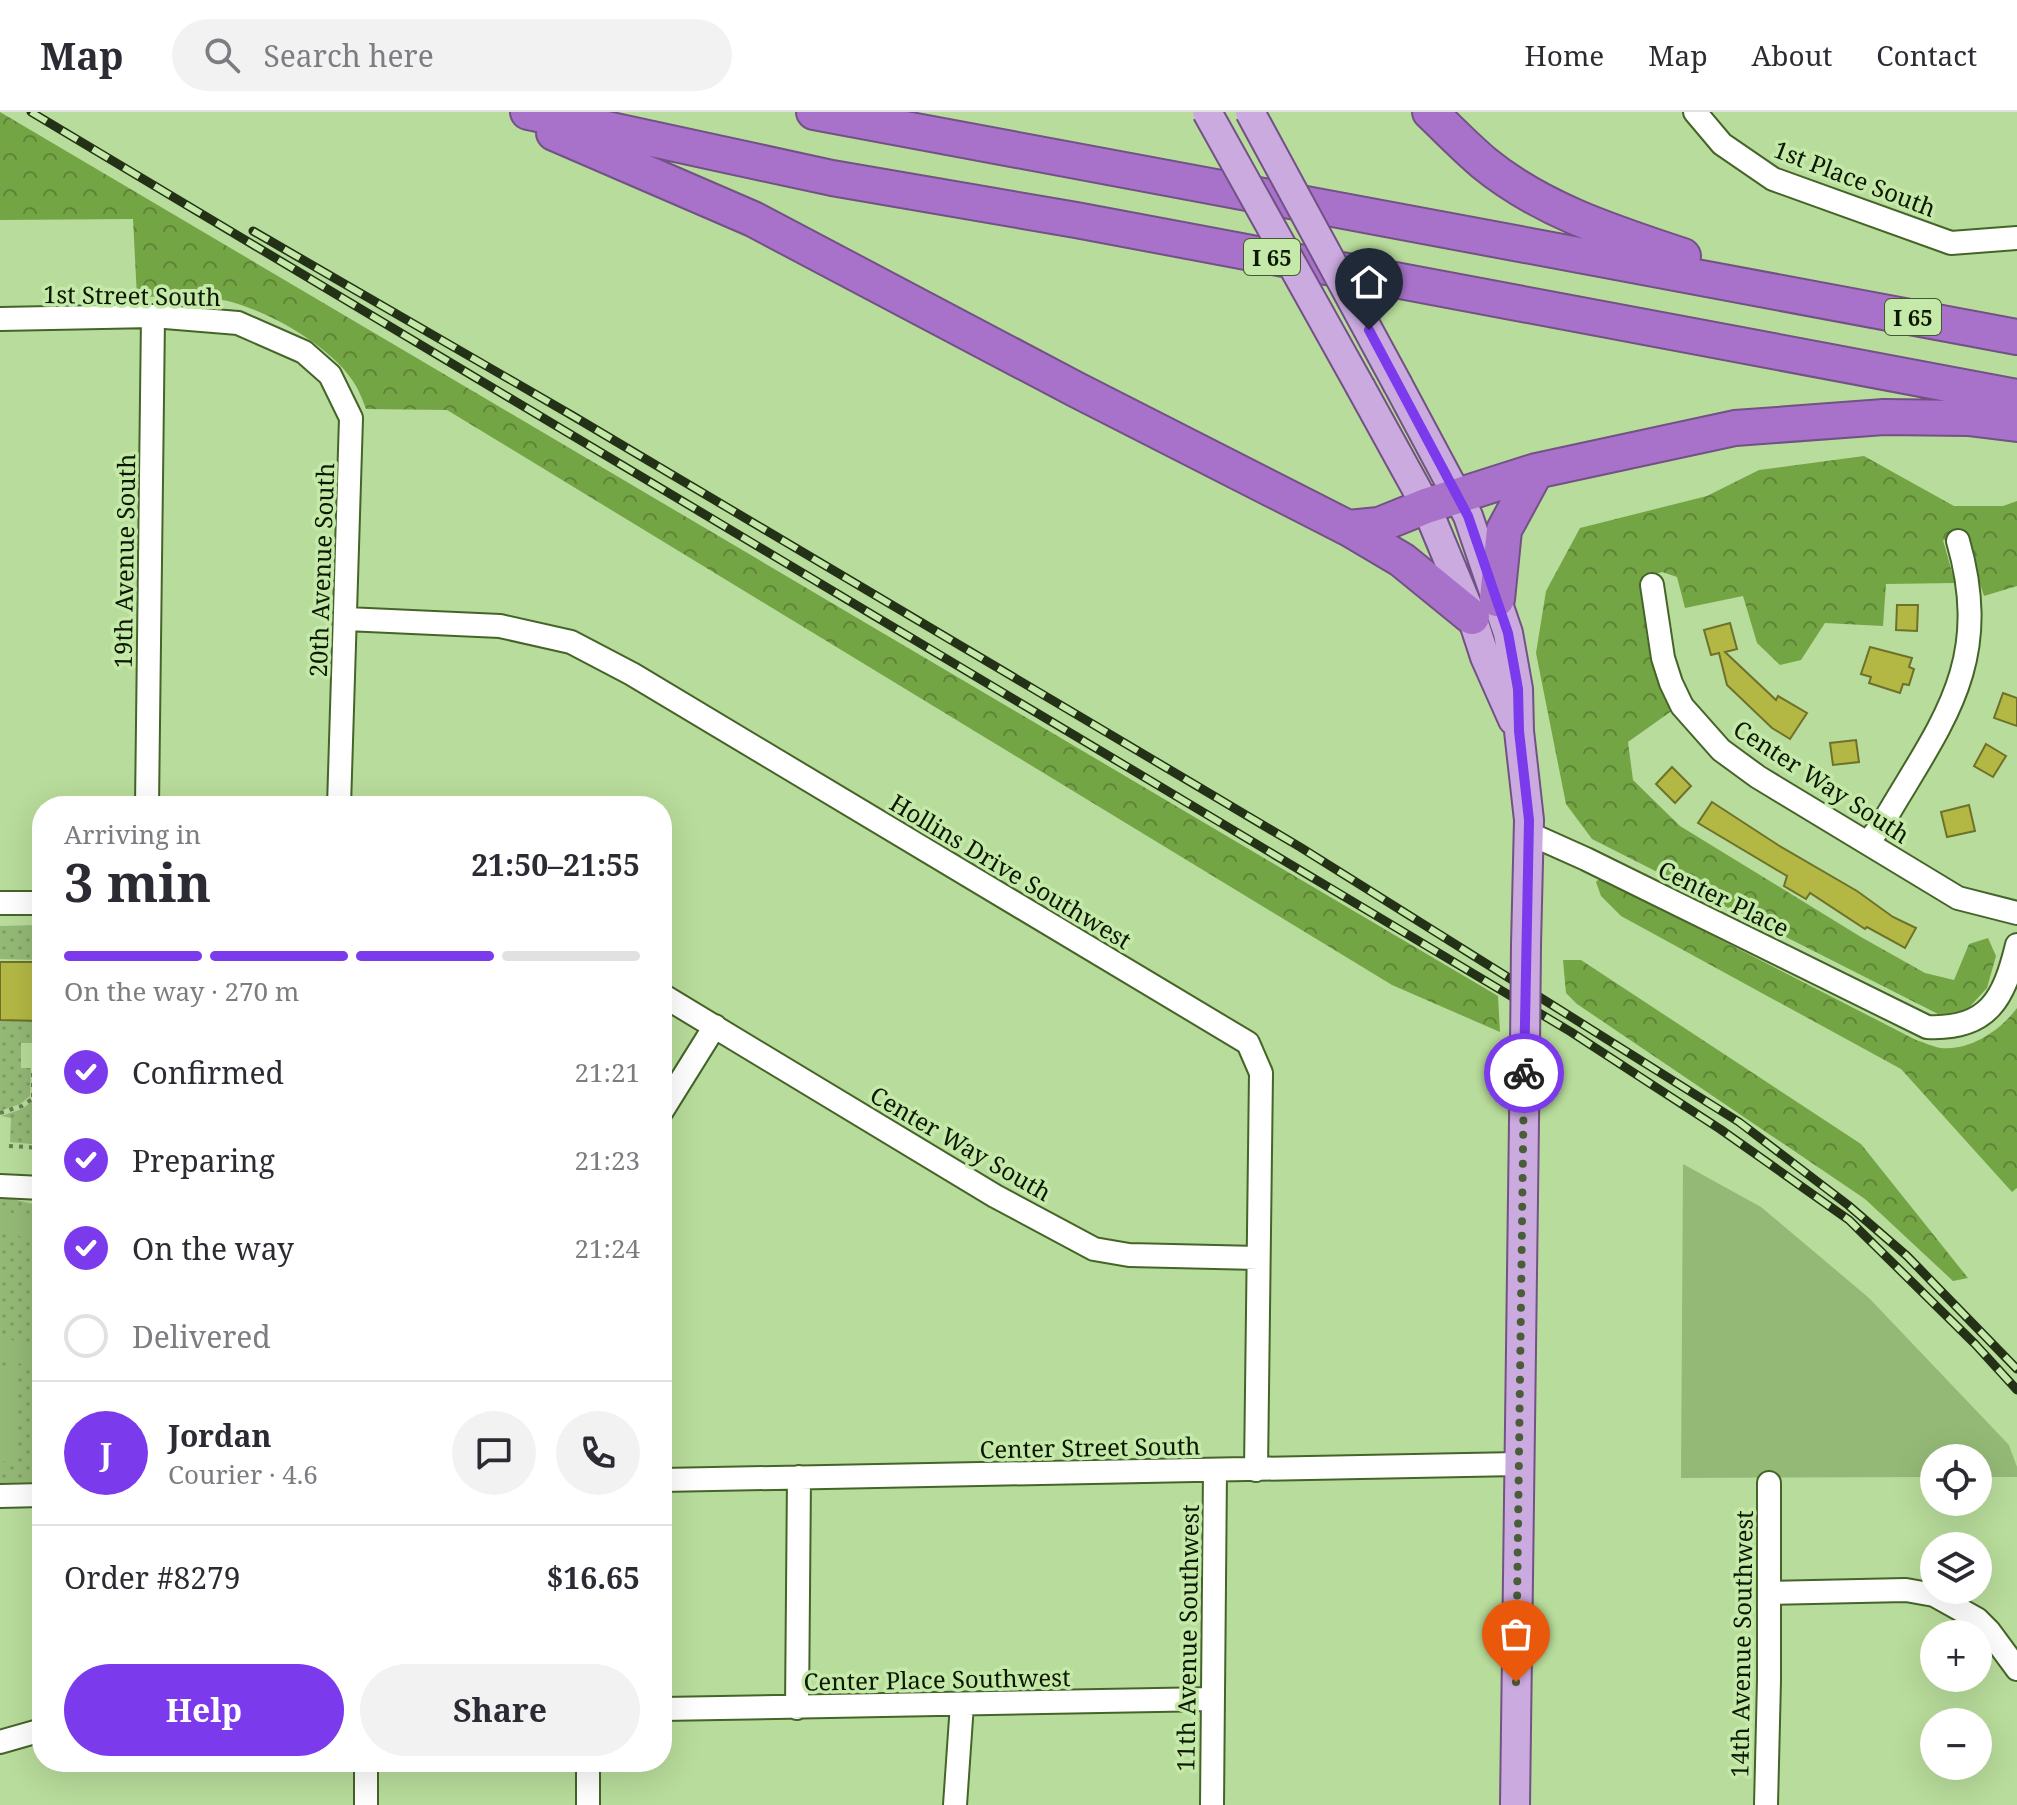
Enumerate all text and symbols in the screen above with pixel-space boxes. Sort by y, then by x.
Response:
search box [172,19,732,91]
text: Map [40,29,124,81]
icon: search [200,33,244,77]
text: Search here [264,35,434,76]
text: Home [1525,36,1604,74]
text: Map [1648,36,1708,74]
text: About [1752,36,1832,74]
text: Contact [1876,36,1977,74]
street label: 1st Place South [1769,132,1941,224]
road number: I 65 [1244,239,1300,275]
pin [1335,248,1403,330]
icon: home [1347,260,1391,304]
street label: 1st Street South [43,277,221,313]
road number: I 65 [1885,299,1941,335]
street label: 19th Avenue South [106,453,142,669]
street label: 20th Avenue South [301,462,341,678]
street label: Center Way South [1727,712,1917,850]
street label: Hollins Drive Southwest [884,786,1138,956]
text: Arriving in [64,816,201,852]
text: 21:50–21:55 [471,844,640,885]
text: 3 min [64,846,211,917]
street label: Center Place [1653,852,1795,944]
text: On the way · 270 m [64,973,299,1009]
courier [1484,1033,1564,1113]
icon: check [64,1050,108,1094]
icon: bike [1502,1051,1546,1095]
text: Confirmed [132,1052,284,1093]
text: 21:21 [574,1054,640,1090]
street label: Center Way South [864,1078,1058,1208]
icon: check [64,1138,108,1182]
text: Preparing [132,1140,275,1181]
text: 21:23 [574,1142,640,1178]
icon: check [64,1226,108,1270]
text: On the way [132,1228,294,1269]
text: 21:24 [574,1230,640,1266]
text: Delivered [132,1316,271,1357]
button: chat [452,1411,536,1495]
button: phone [556,1411,640,1495]
text: Jordan [168,1415,271,1456]
street label: Center Street South [979,1429,1201,1465]
text: J [100,1433,112,1474]
map controls [1920,1444,1992,1780]
button: locate [1920,1444,1992,1516]
text: Courier · 4.6 [168,1456,318,1492]
street label: 11th Avenue Southwest [1168,1504,1206,1772]
street label: 14th Avenue Southwest [1722,1510,1760,1778]
button: layers [1920,1532,1992,1604]
text: Order #8279 [64,1557,241,1598]
text: $16.65 [546,1557,640,1598]
pin [1482,1600,1550,1682]
icon: bag [1494,1612,1538,1656]
button: + [1920,1620,1992,1692]
street label: Center Place Southwest [803,1660,1071,1698]
button: Help [64,1664,344,1756]
button: Share [360,1664,640,1756]
button: − [1920,1708,1992,1780]

